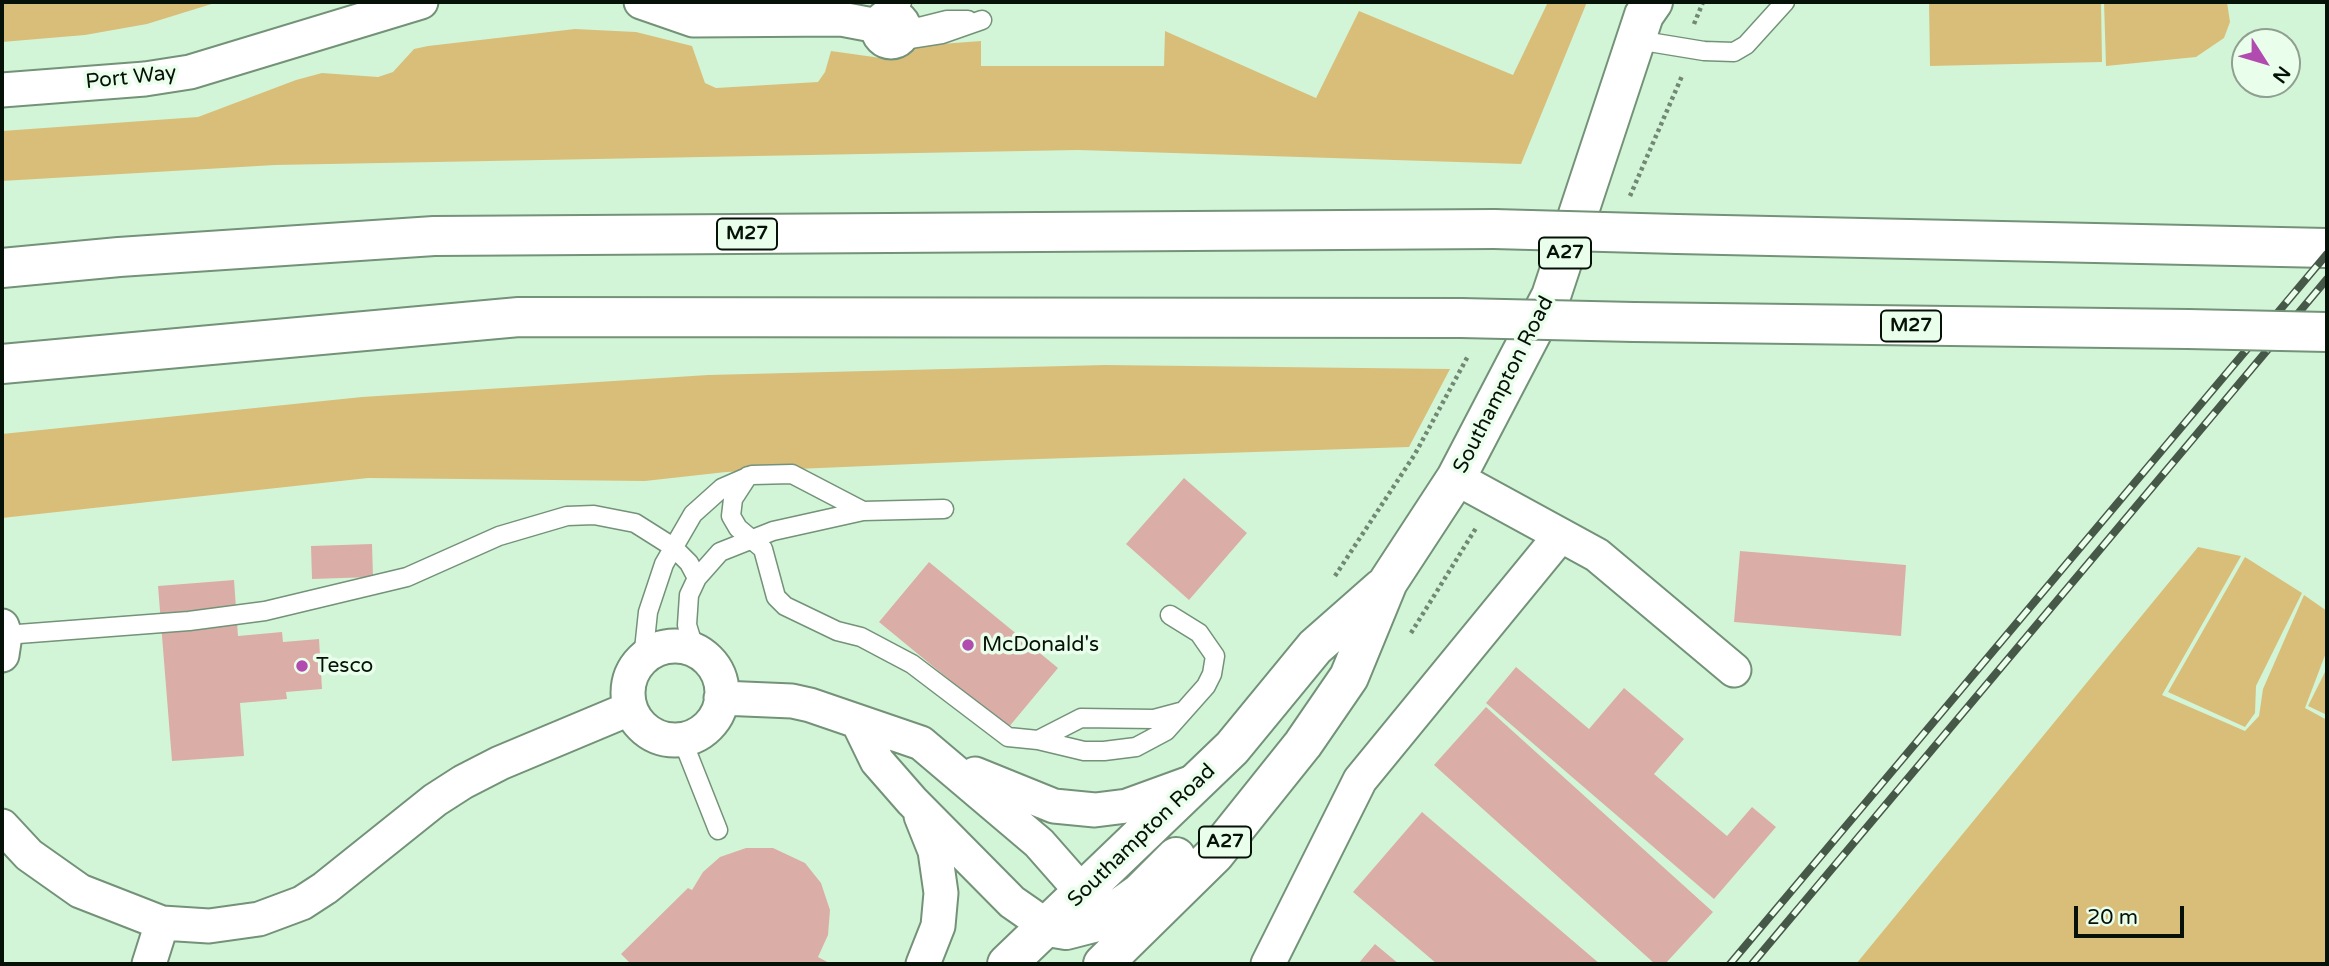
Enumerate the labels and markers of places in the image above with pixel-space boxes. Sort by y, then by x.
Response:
place label: McDonald's [982,632,1099,658]
marker: McDonald's [960,637,976,653]
place label: Tesco [316,653,373,679]
marker: Tesco [294,658,310,674]

